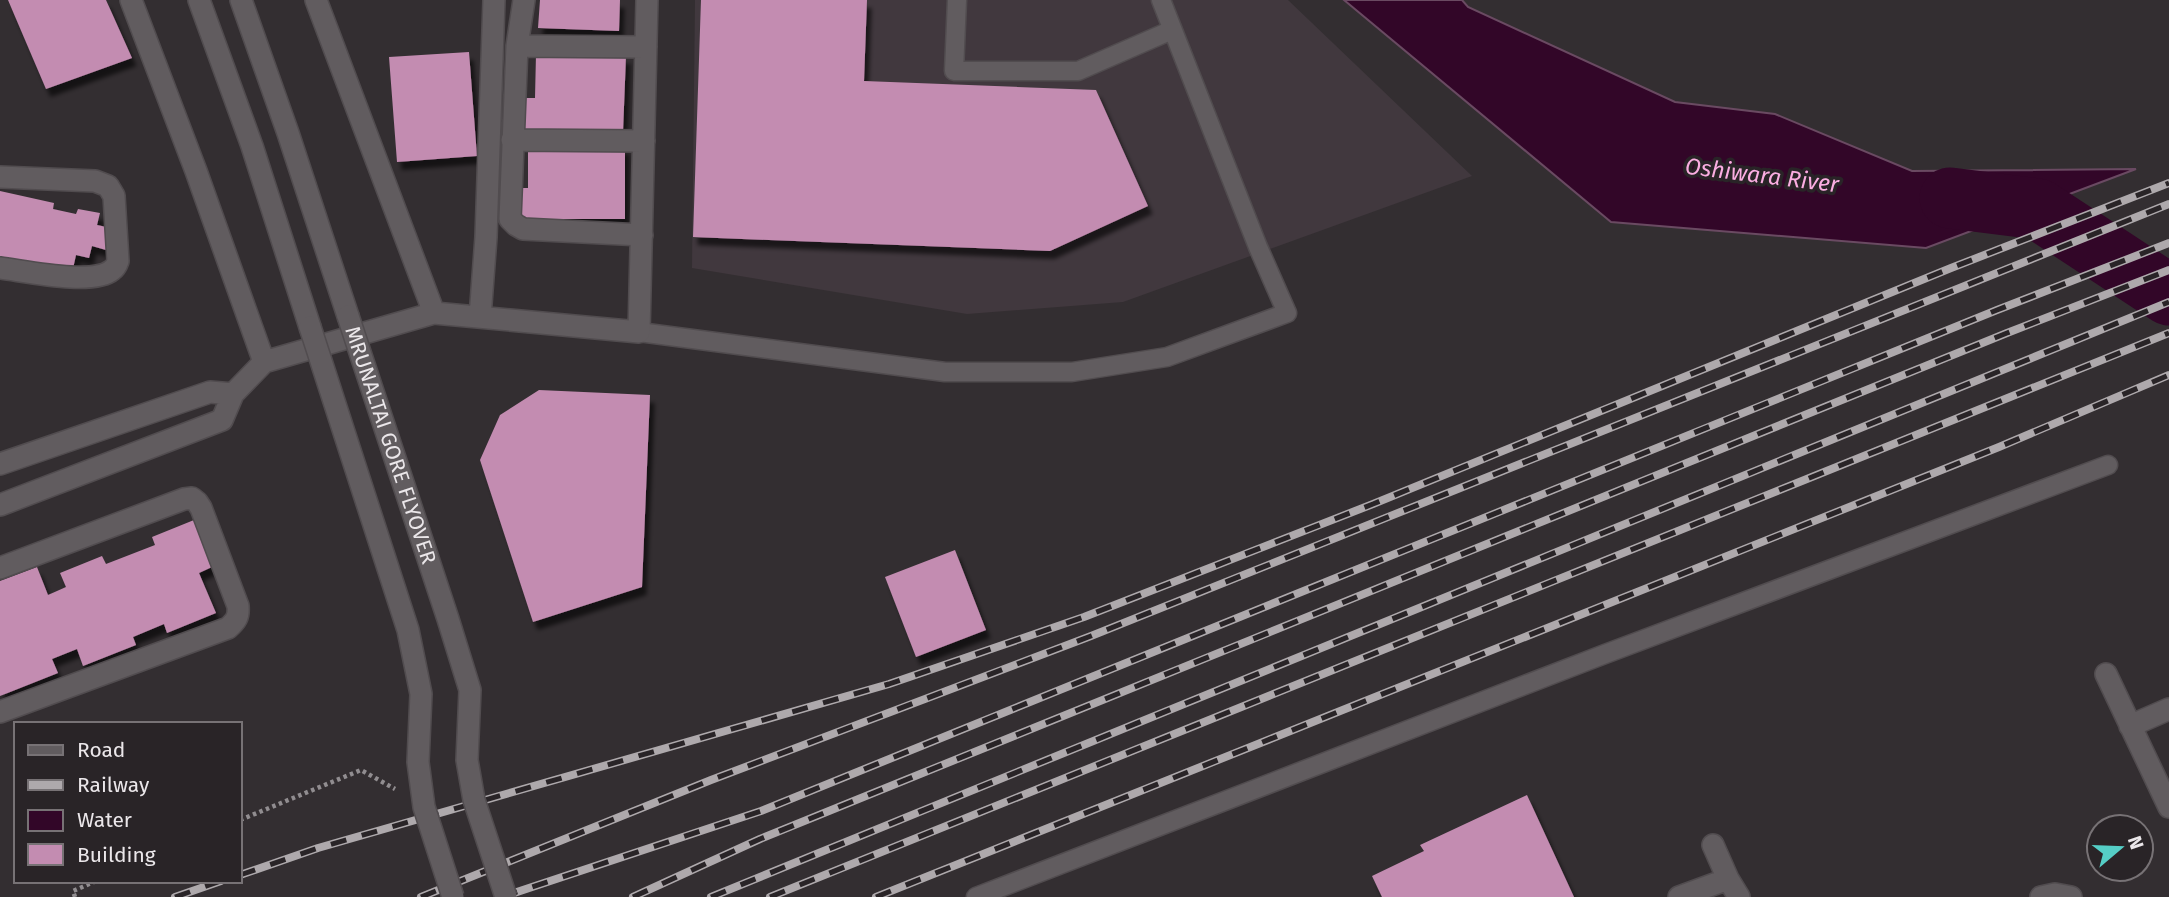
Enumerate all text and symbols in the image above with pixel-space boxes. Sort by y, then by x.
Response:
water label: Oshiwara River [1684,152,1842,198]
street label: MRUNALTAI GORE FLYOVER [339,323,442,568]
legend [14,722,242,883]
text: Road [77,737,125,763]
text: Railway [77,772,150,798]
text: Water [77,807,132,833]
north arrow [2085,813,2155,883]
text: N [2123,833,2149,852]
text: Building [77,842,156,868]

